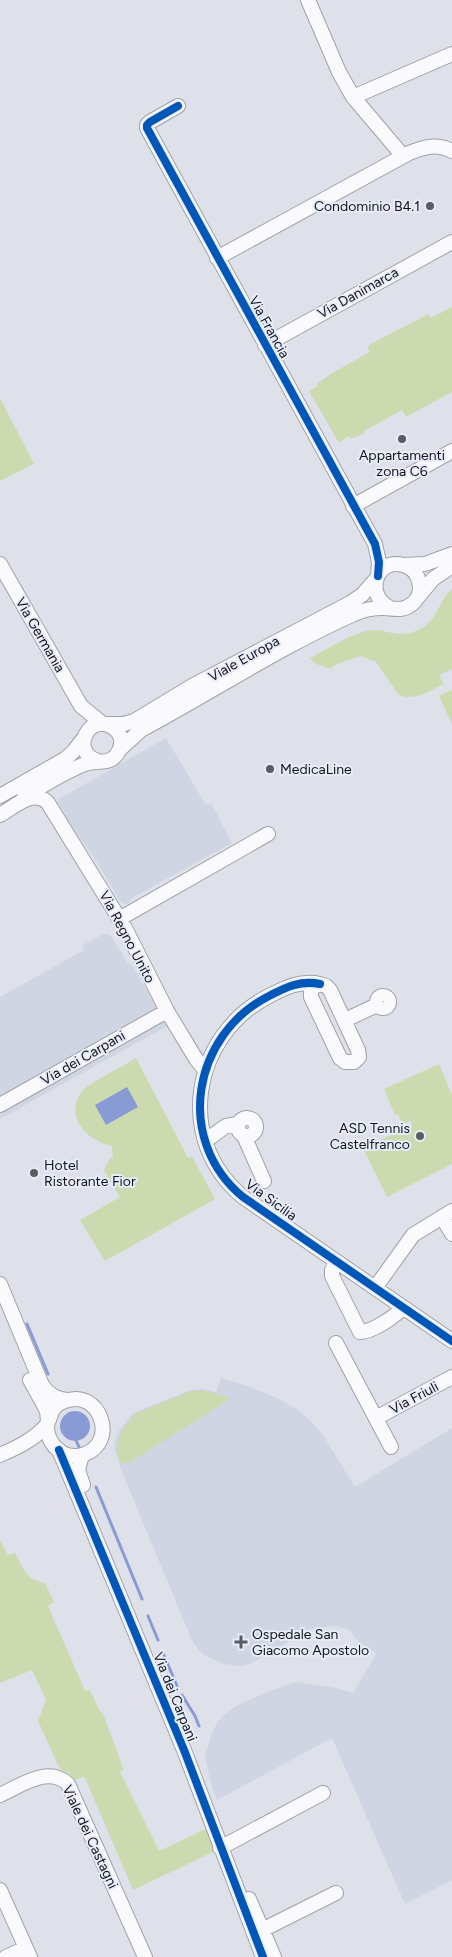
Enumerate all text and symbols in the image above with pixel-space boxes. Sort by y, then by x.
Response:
place label: Condominio B4.1 [314,198,420,215]
marker: Condominio B4.1 [424,200,436,212]
street label: Via Danimarca [315,264,401,322]
street label: Via Francia [245,293,293,361]
marker: Appartamenti zona C6 [396,433,408,445]
place label: Appartamenti zona C6 [359,447,445,480]
street label: Via Germania [12,594,68,676]
street label: Viale Europa [205,633,283,685]
place label: MedicaLine [280,761,352,778]
marker: MedicaLine [264,763,276,775]
street label: Via Regno Unito [96,888,158,986]
street label: Via dei Carpani [38,1027,128,1089]
place label: ASD Tennis Castelfranco [330,1120,410,1153]
marker: ASD Tennis Castelfranco [414,1130,426,1142]
place label: Hotel Ristorante Fior [44,1157,136,1190]
marker: Hotel Ristorante Fior [28,1167,40,1179]
street label: Via Sicilia [242,1176,300,1224]
street label: Via Friuli [387,1378,441,1418]
place label: Ospedale San Giacomo Apostolo [252,1626,369,1659]
marker: Ospedale San Giacomo Apostolo [234,1635,248,1649]
street label: Via dei Carpani [149,1650,201,1744]
street label: Viale dei Castagni [59,1783,121,1891]

